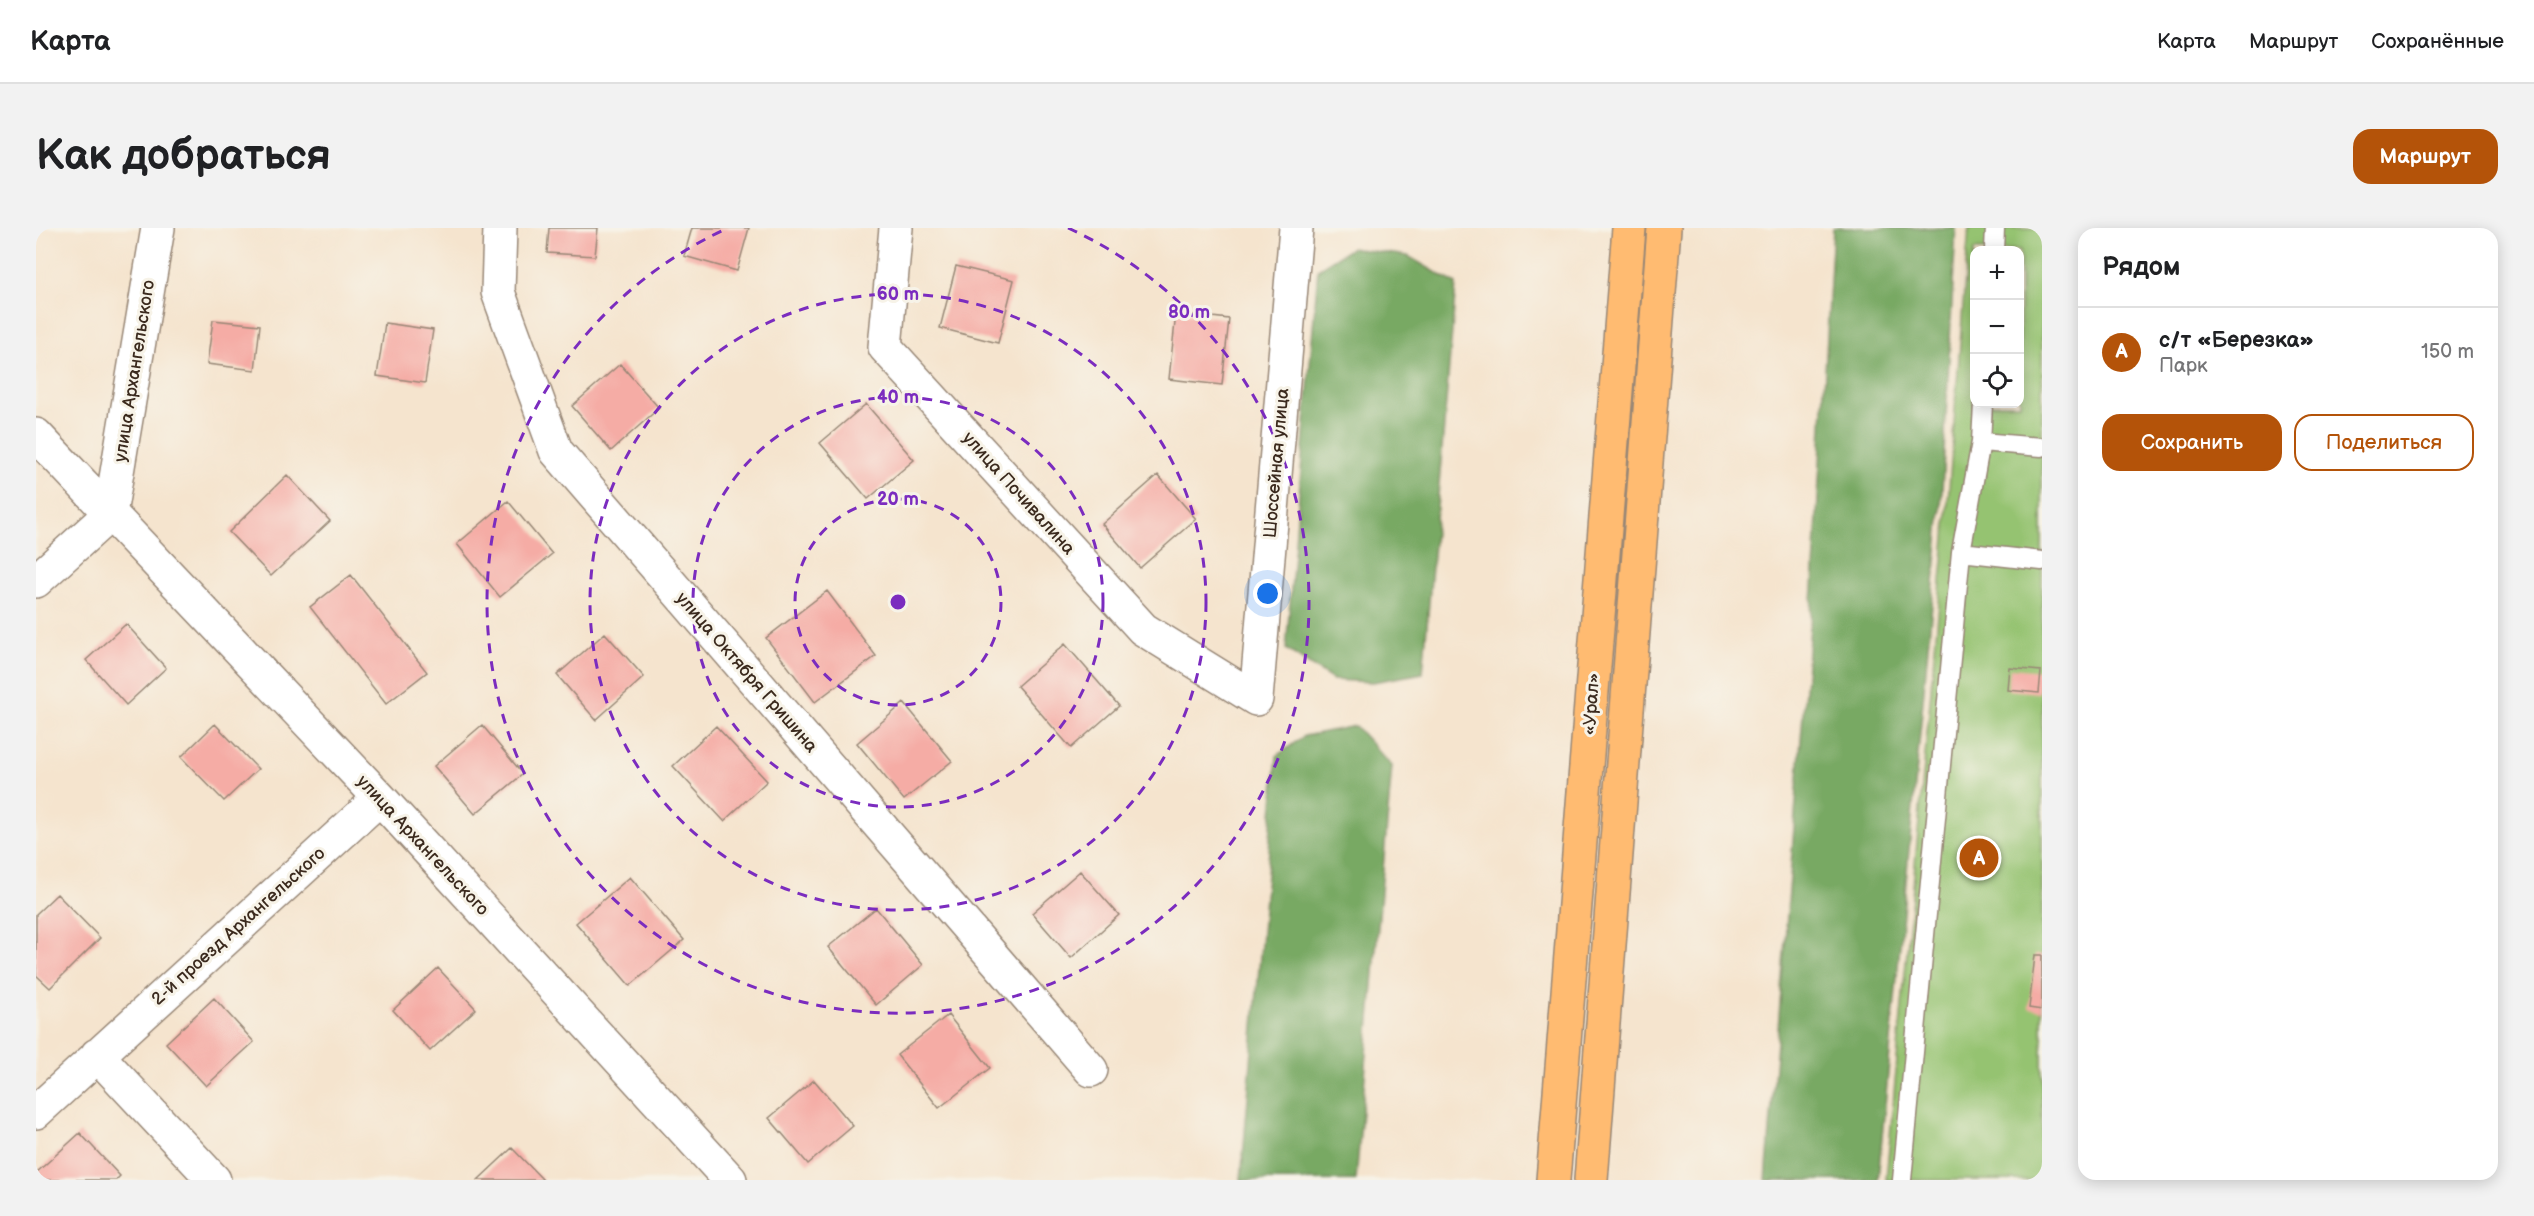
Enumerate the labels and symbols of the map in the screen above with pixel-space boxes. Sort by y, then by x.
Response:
street label: улица Архангельского [110,279,159,464]
text: 60 m [877,284,919,305]
text: 80 m [1168,302,1210,323]
text: 40 m [877,387,919,408]
street label: Шоссейная улица [1259,387,1294,539]
street label: улица Почивалина [958,428,1080,559]
text: 20 m [877,489,919,510]
your location [1253,579,1282,608]
street label: улица Октября Гришина [671,588,822,757]
centre of rings [888,592,908,612]
street label: «Урал» [1579,672,1604,736]
street label: улица Архангельского [352,771,493,920]
pin: A [1960,836,1998,880]
street label: 2-й проезд Архангельского [147,843,329,1010]

